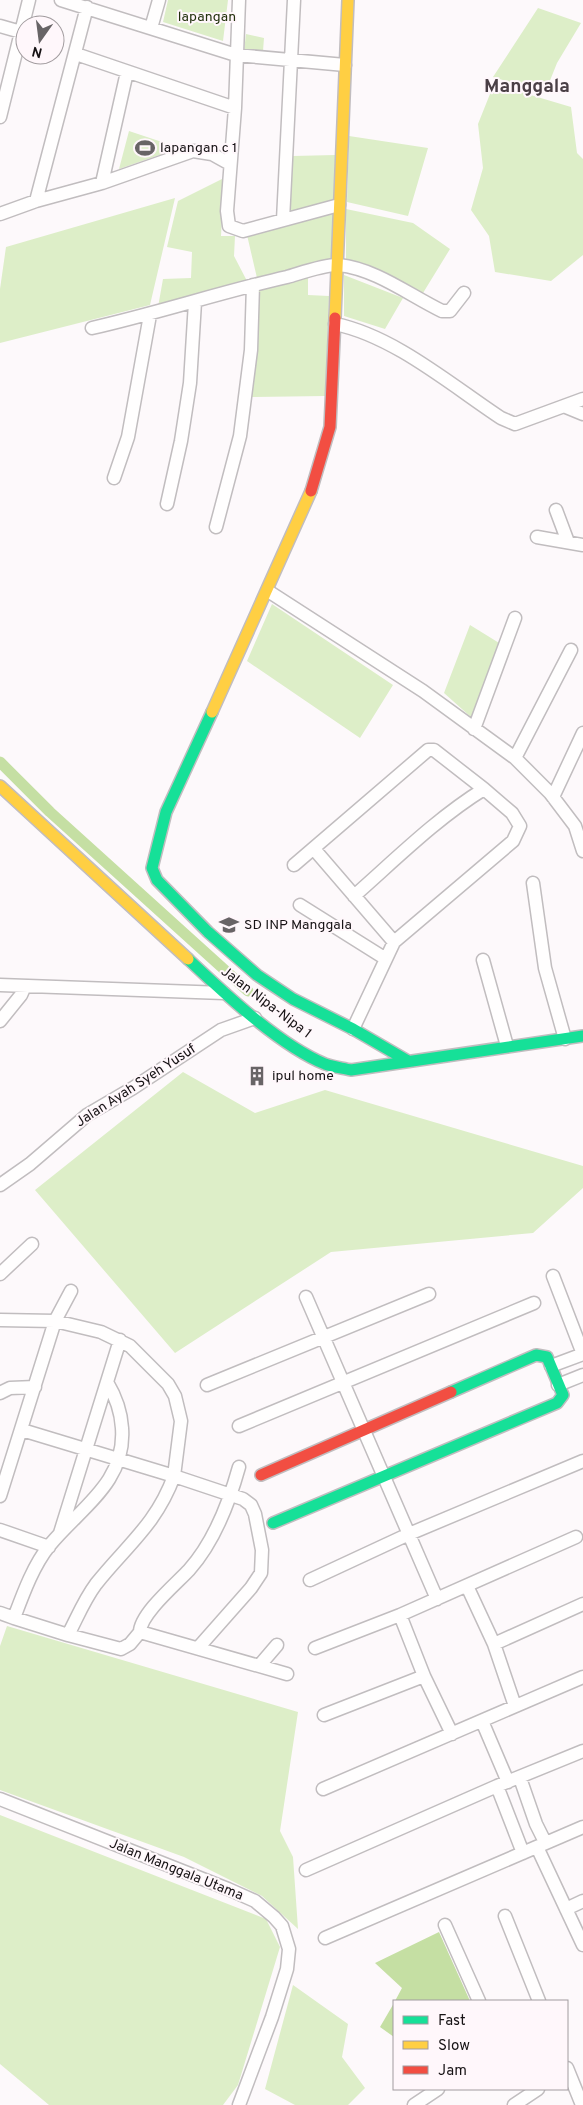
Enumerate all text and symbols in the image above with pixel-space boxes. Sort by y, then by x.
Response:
park label: lapangan [178,9,236,26]
north arrow [15,15,65,65]
text: N [30,42,44,61]
district label: Manggala [484,75,570,99]
sports icon: lapangan c 1 [134,137,156,159]
place label: lapangan c 1 [160,140,237,157]
school or university icon: SD INP Manggala [218,914,240,936]
place label: SD INP Manggala [244,917,352,934]
street label: Jalan Nipa-Nipa 1 [217,963,315,1043]
street label: Jalan Ayah Syeh Yusuf [73,1041,200,1131]
building icon: ipul home [246,1065,268,1087]
place label: ipul home [272,1068,334,1085]
street label: Jalan Manggala Utama [107,1835,245,1905]
legend [393,2000,568,2090]
text: Fast [438,2012,466,2031]
text: Slow [438,2037,470,2056]
text: Jam [438,2062,467,2081]

